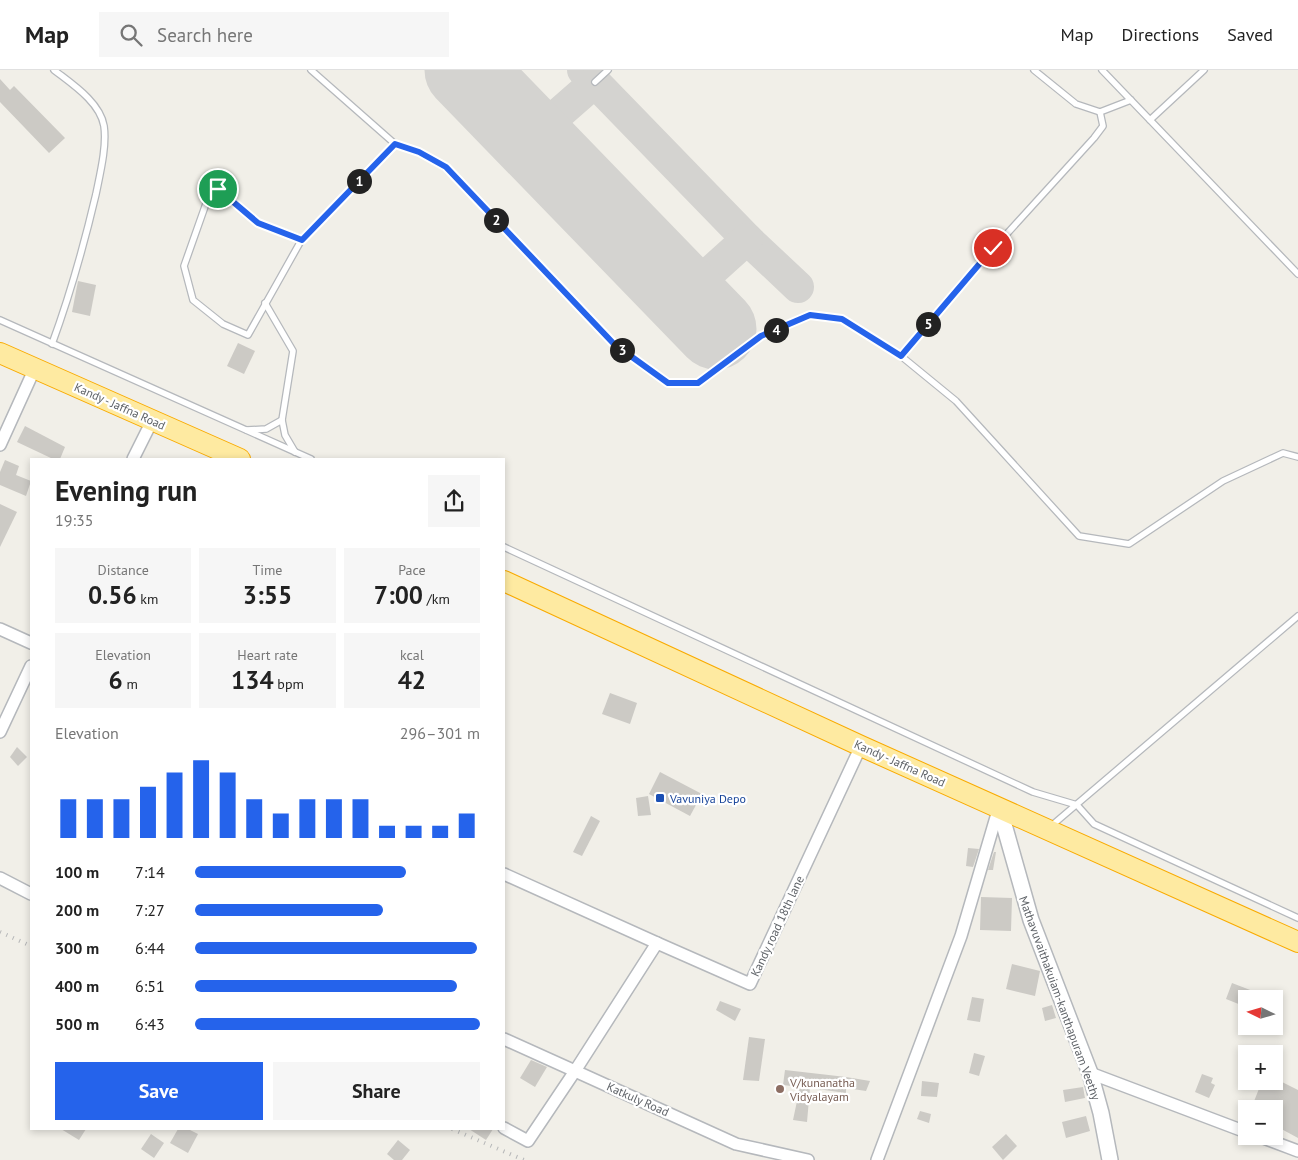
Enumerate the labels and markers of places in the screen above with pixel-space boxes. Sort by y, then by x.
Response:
pin [197,168,239,210]
pin: 1 [346,168,372,194]
pin: 2 [484,208,508,232]
pin [972,227,1014,269]
pin: 5 [916,312,940,336]
pin: 4 [764,318,788,342]
pin: 3 [610,338,634,362]
place label: Vavuniya Depo [669,791,746,806]
marker: Vavuniya Depo [654,792,666,804]
place label: V/kunanatha Vidyalayam [789,1075,855,1104]
marker: V/kunanatha Vidyalayam [774,1083,786,1095]

